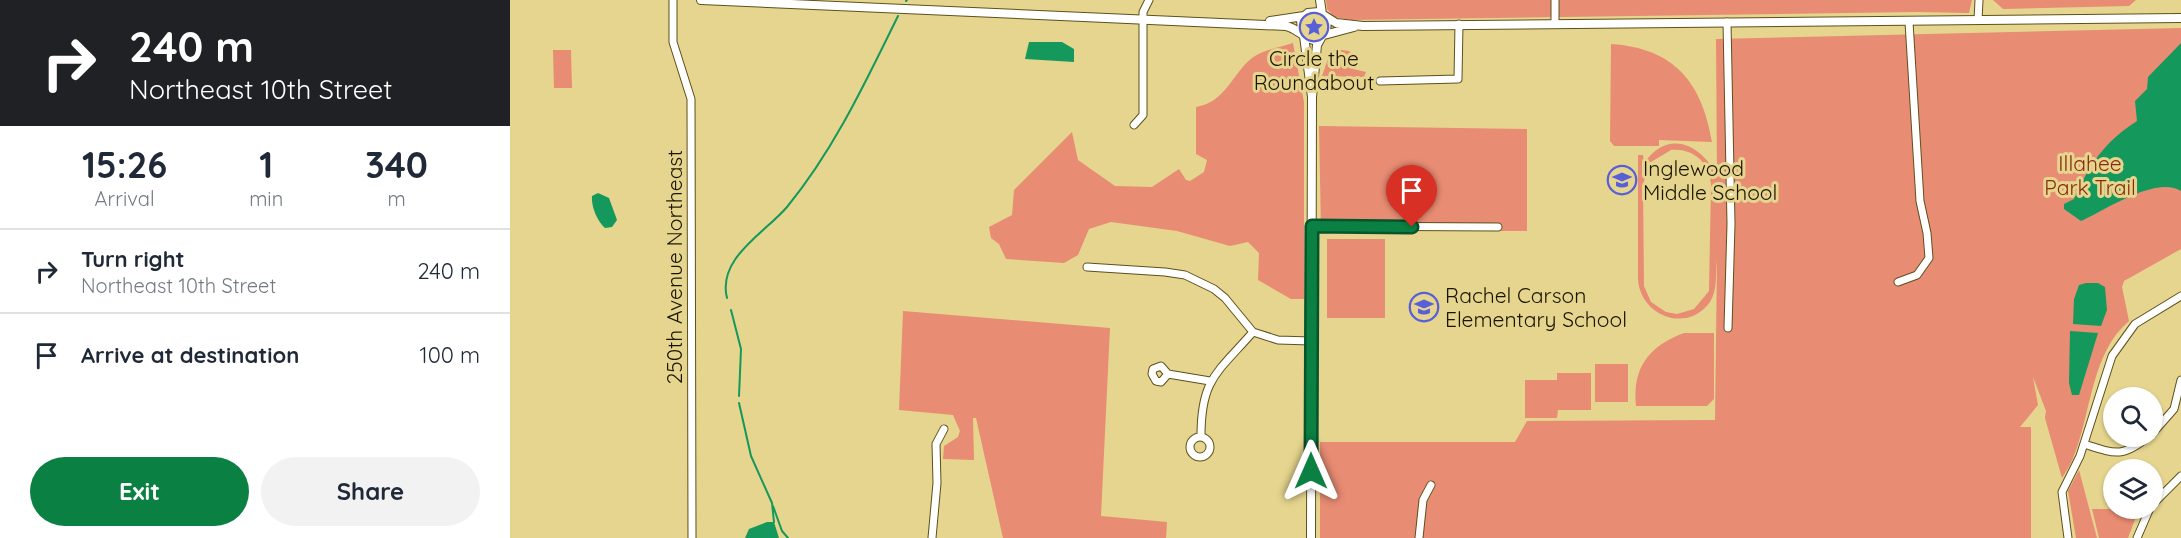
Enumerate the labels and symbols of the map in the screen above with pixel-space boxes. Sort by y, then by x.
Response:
place icon: Circle the Roundabout [1298,11,1330,43]
place label: Circle the Roundabout [1254,45,1374,95]
street label: 250th Avenue Northeast [661,150,687,384]
park label: Illahee Park Trail [2044,150,2136,200]
place label: Inglewood Middle School [1643,155,1777,205]
school or university icon: Inglewood Middle School [1606,164,1638,196]
pin [1386,165,1437,227]
place label: Rachel Carson Elementary School [1445,282,1627,332]
school or university icon: Rachel Carson Elementary School [1408,291,1440,323]
position arrow [1279,439,1343,503]

